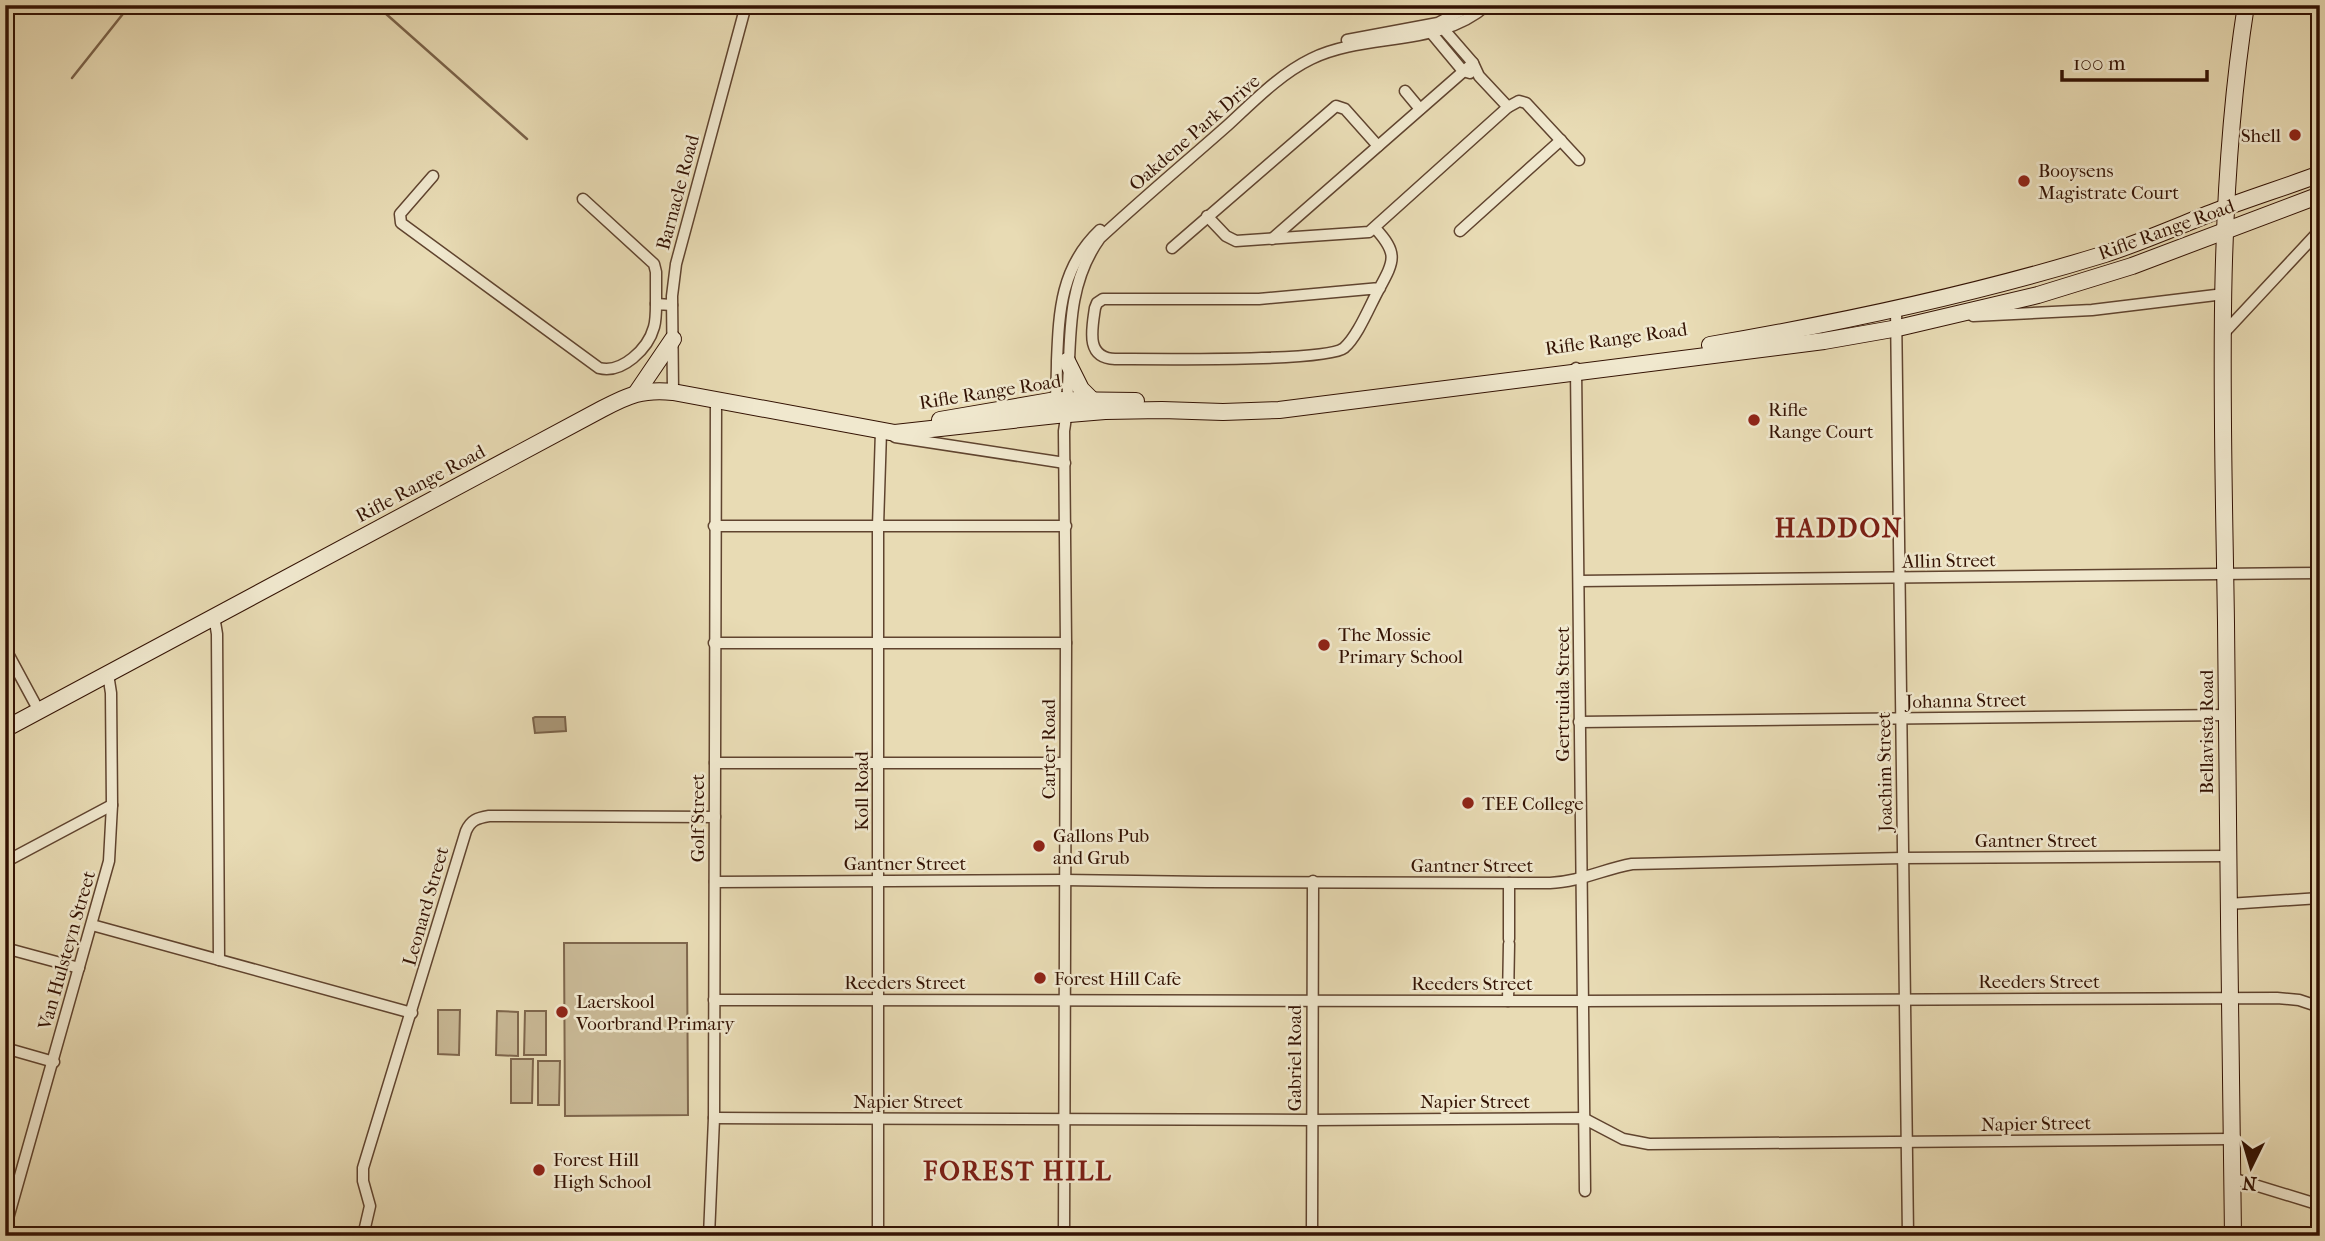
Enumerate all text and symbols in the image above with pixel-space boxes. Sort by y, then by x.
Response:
scale bar [2062,38,2208,82]
text: 100 m [2073,51,2126,75]
street label: Oakdene Park Drive [1125,70,1264,195]
place label: Shell [2241,125,2281,147]
marker: Shell [2287,127,2303,143]
street label: Barnacle Road [652,132,704,252]
place label: Booysens Magistrate Court [2038,160,2179,204]
marker: Booysens Magistrate Court [2016,173,2032,189]
street label: Rifle Range Road [2095,195,2238,265]
street label: Rifle Range Road [1544,318,1689,360]
street label: Rifle Range Road [918,370,1063,414]
place label: Rifle Range Court [1768,399,1874,443]
marker: Rifle Range Court [1746,412,1762,428]
street label: Rifle Range Road [352,440,490,527]
district label: HADDON [1775,513,1903,544]
street label: Allin Street [1901,549,1996,573]
place label: The Mossie Primary School [1338,624,1463,668]
street label: Gertruida Street [1552,626,1574,762]
marker: The Mossie Primary School [1316,637,1332,653]
street label: Bellavista Road [2196,669,2218,794]
street label: Johanna Street [1903,689,2027,713]
street label: Carter Road [1038,698,1060,799]
street label: Joachim Street [1873,712,1897,834]
street label: Koll Road [851,750,873,831]
street label: Golf Street [687,773,709,862]
place label: TEE College [1482,793,1584,815]
marker: TEE College [1460,795,1476,811]
place label: Gallons Pub and Grub [1053,825,1149,869]
street label: Gantner Street [1975,830,2097,852]
marker: Gallons Pub and Grub [1031,838,1047,854]
street label: Leonard Street [398,844,454,968]
street label: Gantner Street [844,853,966,875]
street label: Gantner Street [1411,855,1533,877]
street label: Van Hulsteyn Street [33,868,100,1033]
place label: Forest Hill Cafe [1054,968,1181,990]
marker: Forest Hill Cafe [1032,970,1048,986]
street label: Reeders Street [1978,971,2100,993]
street label: Reeders Street [844,972,966,994]
street label: Reeders Street [1411,973,1533,995]
place label: Laerskool Voorbrand Primary [575,991,735,1035]
marker: Laerskool Voorbrand Primary [554,1004,570,1020]
street label: Gabriel Road [1284,1004,1306,1111]
street label: Napier Street [853,1091,963,1113]
street label: Napier Street [1420,1091,1530,1113]
street label: Napier Street [1981,1112,2092,1136]
north arrow [2216,1132,2286,1202]
place label: Forest Hill High School [553,1149,652,1193]
district label: FOREST HILL [922,1156,1113,1187]
marker: Forest Hill High School [531,1162,547,1178]
text: N [2241,1171,2258,1195]

